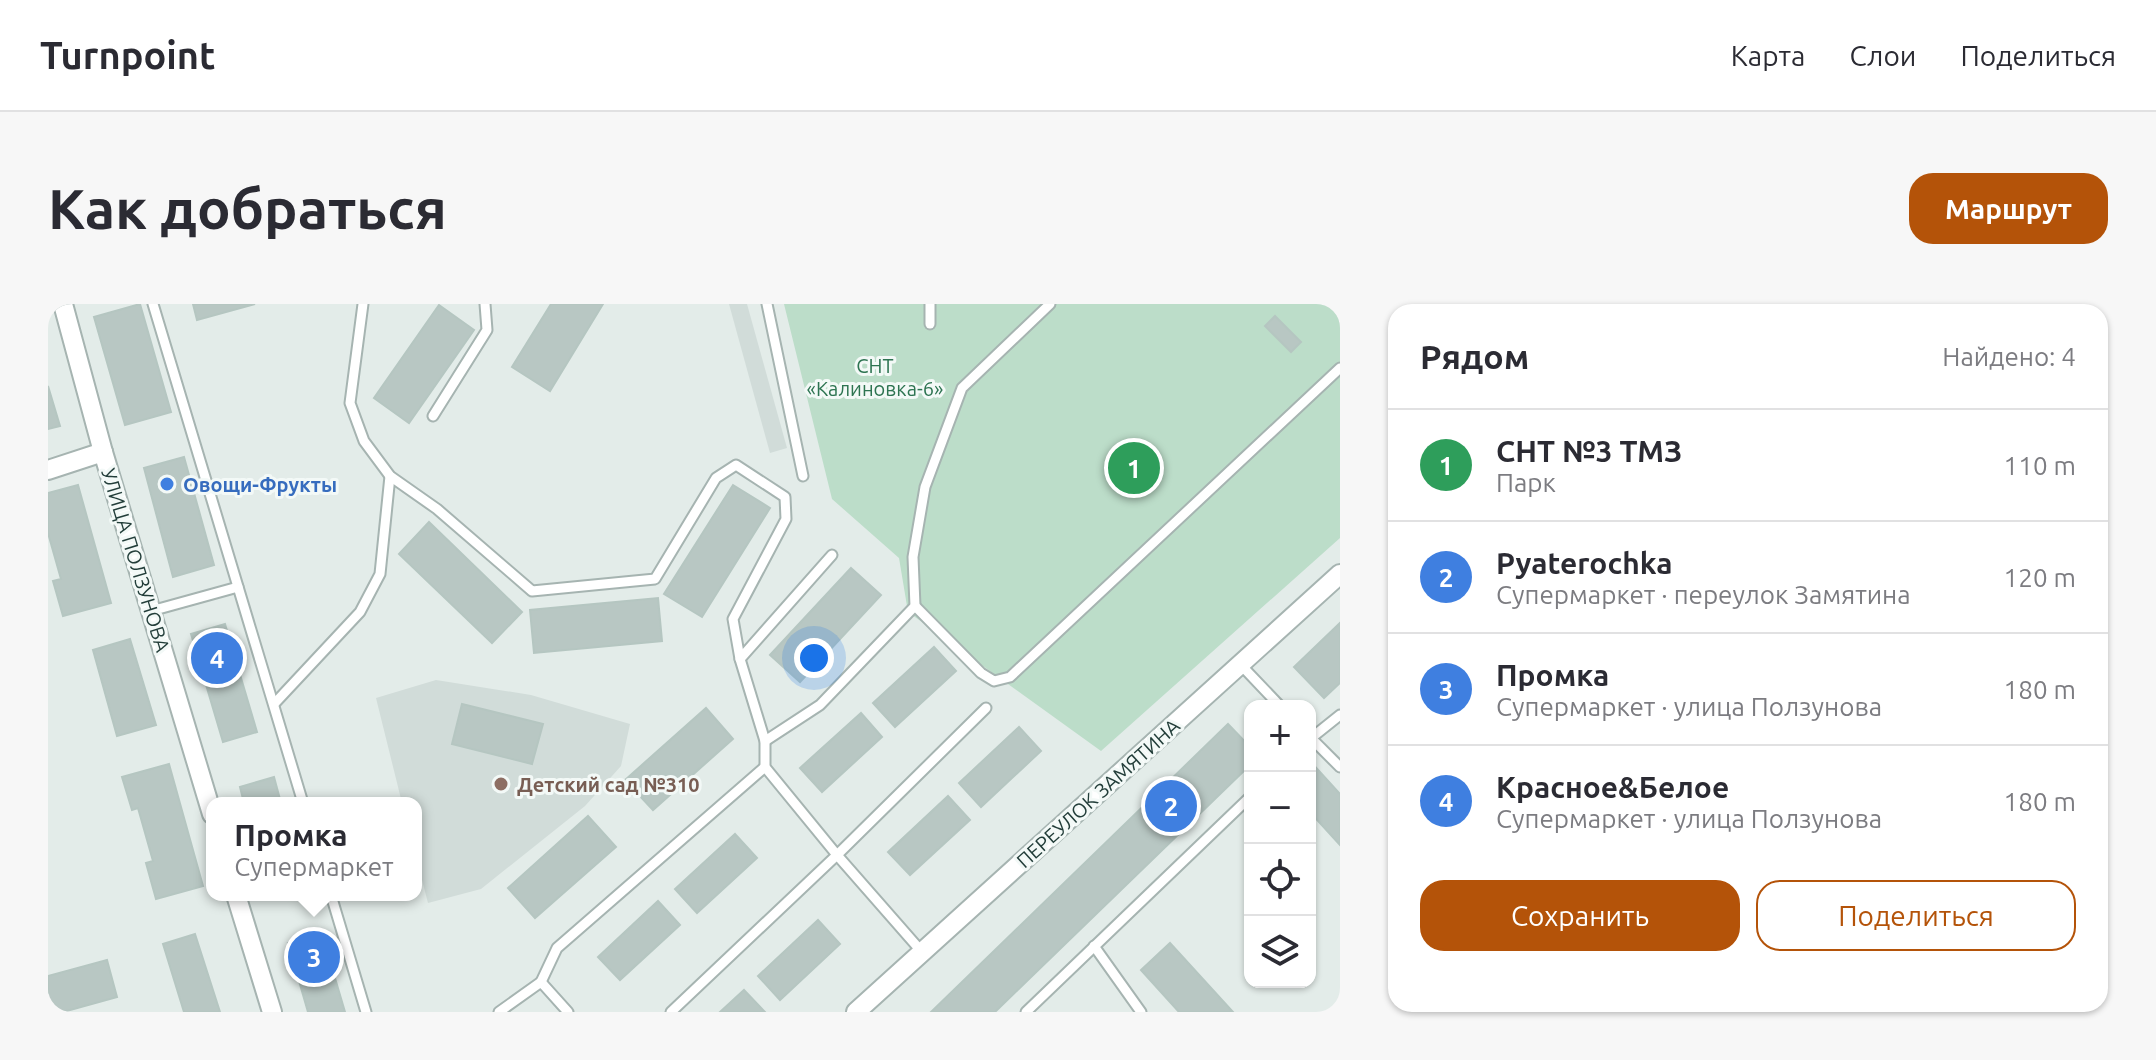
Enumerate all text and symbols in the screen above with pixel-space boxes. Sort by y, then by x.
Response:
text: Turnpoint [40,34,215,76]
text: Карта [1731,40,1805,71]
text: Слои [1849,40,1916,71]
text: Поделиться [1960,40,2116,71]
button: Маршрут [1909,173,2108,244]
text: Как добраться [48,177,447,240]
text: Рядом [1420,337,1529,375]
text: Найдено: 4 [1942,342,2076,371]
park label: СНТ «Калиновка-6» [807,354,943,400]
text: СНТ №3 ТМЗ [1496,434,1682,468]
pin: 1 [1108,438,1160,498]
text: 1 [1439,451,1453,480]
text: 110 m [2004,451,2076,480]
street label: УЛИЦА ПОЛЗУНОВА [97,465,175,655]
text: Парк [1496,468,1556,497]
place label: Овощи-Фрукты [183,473,337,496]
marker: Овощи-Фрукты [158,475,176,493]
text: Pyaterochka [1496,546,1673,580]
text: 2 [1439,563,1453,592]
text: 120 m [2004,563,2076,592]
text: Супермаркет · переулок Замятина [1496,580,1911,609]
pin: 4 [191,628,243,688]
your location [794,638,834,678]
text: Промка [1496,658,1609,692]
text: 3 [1439,675,1453,704]
text: 180 m [2004,675,2076,704]
text: Супермаркет · улица Ползунова [1496,692,1882,721]
map controls [1244,700,1316,988]
button: + [1244,700,1316,772]
street label: ПЕРЕУЛОК ЗАМЯТИНА [1012,714,1184,872]
text: Красное&Белое [1496,770,1729,804]
button: − [1244,772,1316,844]
place label: Детский сад №310 [517,773,700,796]
marker: Детский сад №310 [492,775,510,793]
pin: 2 [1145,776,1197,836]
text: 4 [1439,787,1453,816]
text: 180 m [2004,787,2076,816]
popup [206,797,422,901]
text: Супермаркет · улица Ползунова [1496,804,1882,833]
text: Промка [234,818,348,852]
button: locate [1244,844,1316,916]
text: Супермаркет [234,852,394,881]
button: Сохранить [1420,880,1740,951]
button: Поделиться [1756,880,2076,951]
button: layers [1244,916,1316,988]
pin: 3 [288,927,340,987]

